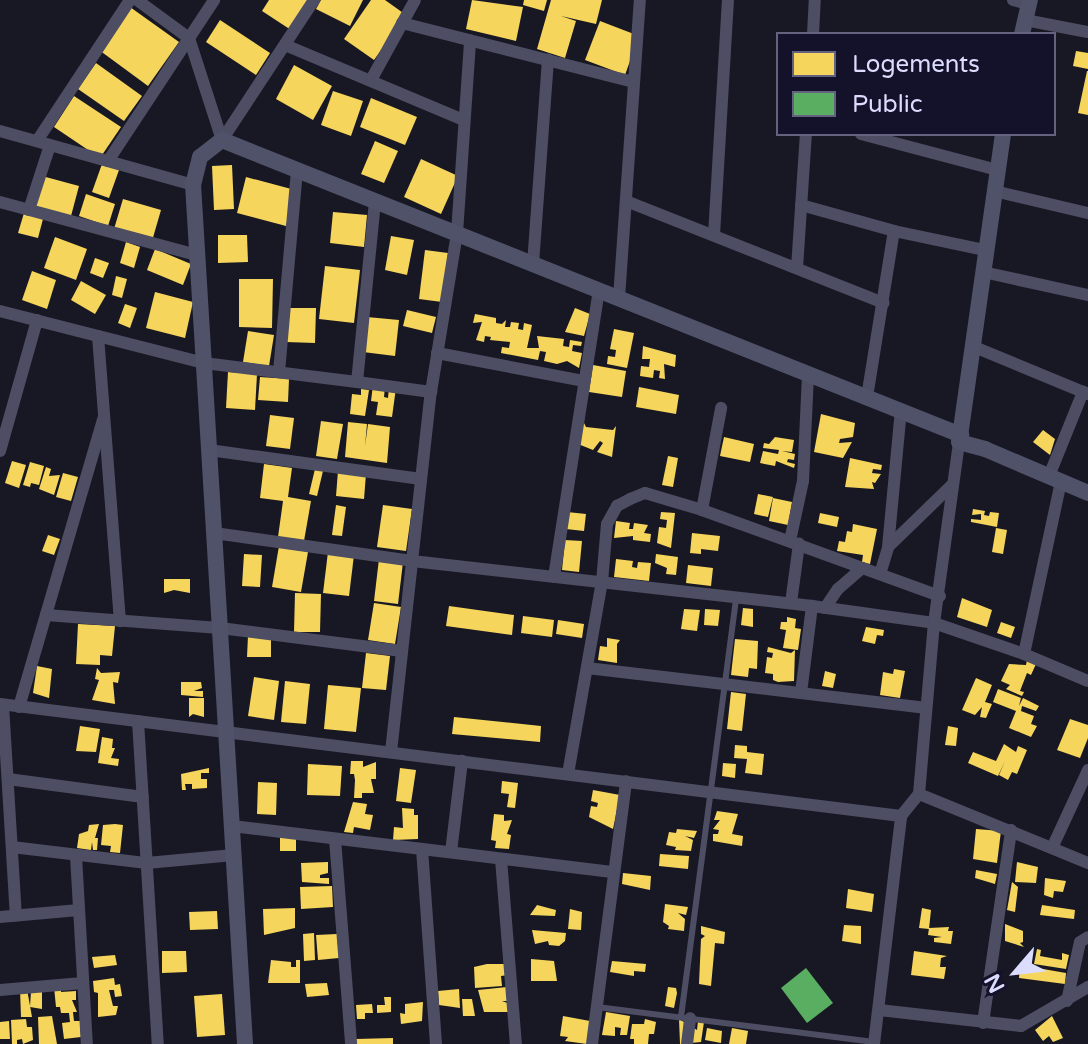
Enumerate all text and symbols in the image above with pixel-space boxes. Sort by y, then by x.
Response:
legend [776,32,1056,136]
text: Logements [852,50,980,79]
text: Public [852,90,922,119]
north arrow [976,932,1056,1012]
text: N [979,969,1010,997]

